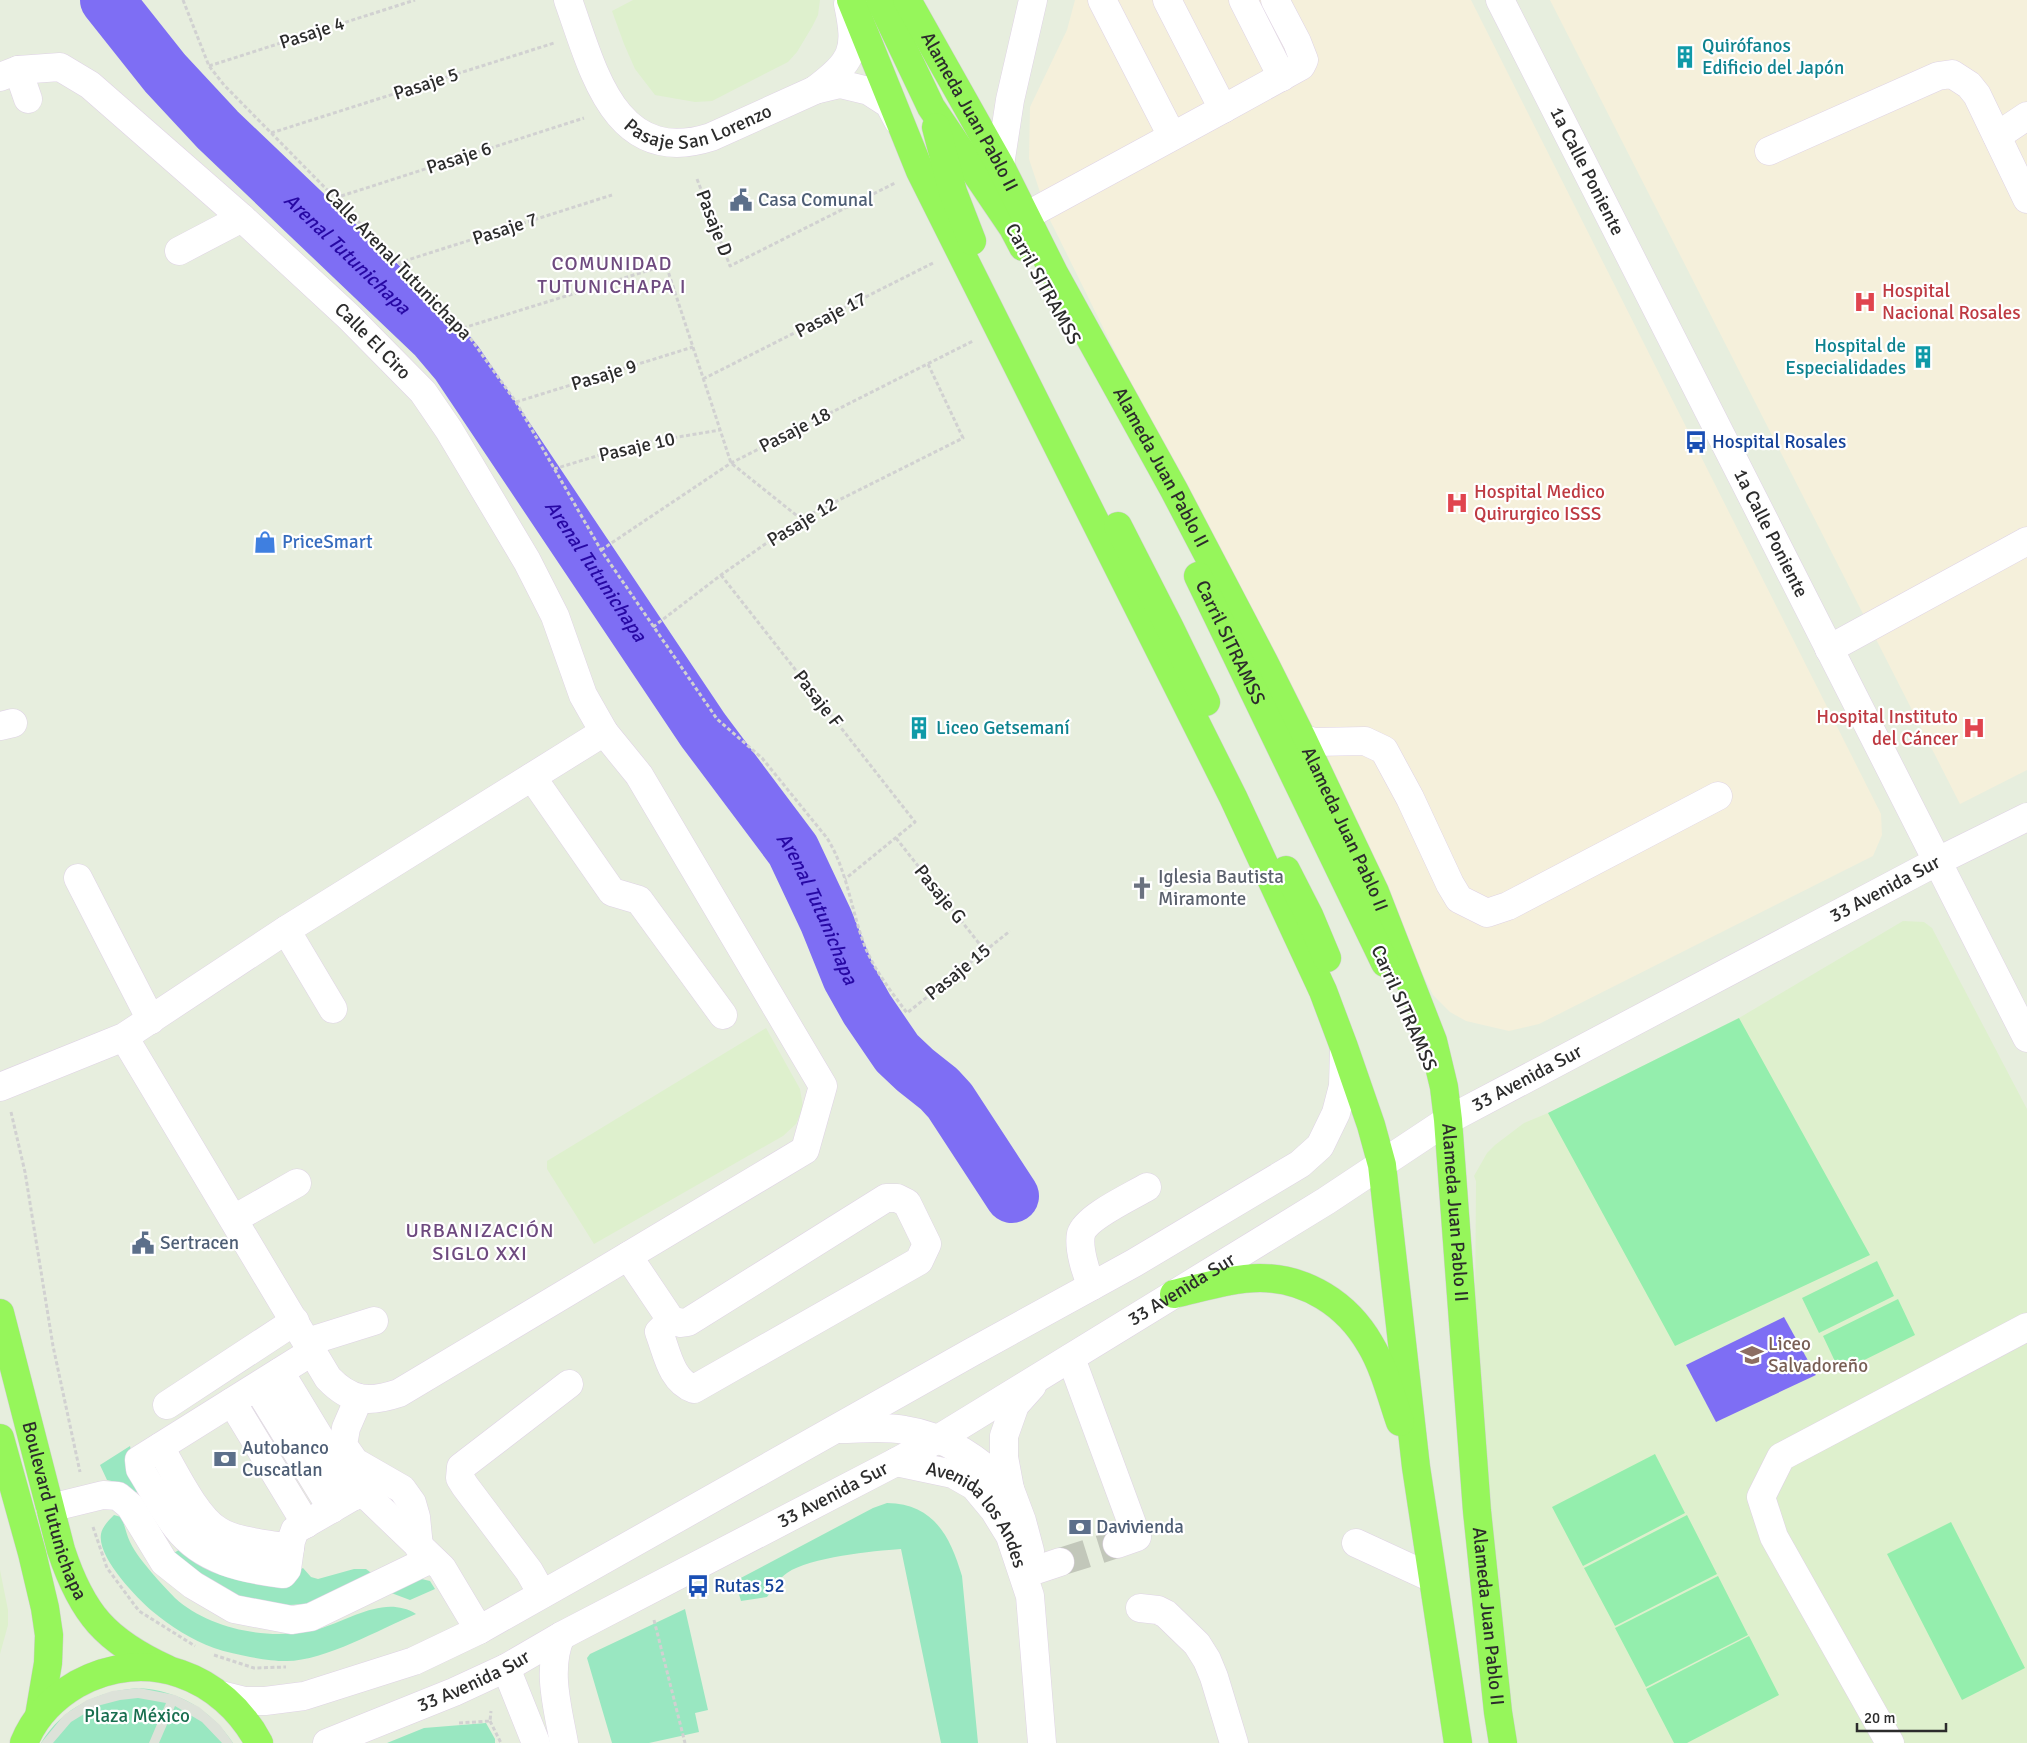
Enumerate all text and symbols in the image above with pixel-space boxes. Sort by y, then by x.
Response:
street label: Pasaje 4 [276,11,348,55]
street label: Alameda Juan Pablo II [915,28,1023,196]
place label: Quirófanos Edificio del Japón [1702,34,1844,80]
building icon: Quirófanos Edificio del Japón [1672,44,1698,70]
street label: Pasaje 5 [390,62,462,106]
street label: Pasaje San Lorenzo [619,99,776,155]
street label: 1a Calle Poniente [1544,103,1630,240]
street label: Pasaje 6 [423,136,495,180]
street label: Calle Arenal Tutunichapa [319,183,477,345]
street label: Pasaje D [690,186,738,260]
water label: Arenal Tutunichapa [279,187,417,320]
public building icon: Casa Comunal [728,187,754,213]
place label: Casa Comunal [758,188,873,212]
street label: Pasaje 7 [469,207,541,251]
street label: Carril SITRAMSS [1000,219,1086,349]
district label: COMUNIDAD TUTUNICHAPA I [537,251,687,299]
place label: Hospital Nacional Rosales [1882,279,2021,325]
street label: Pasaje 17 [791,287,871,343]
hospital icon: Hospital Nacional Rosales [1852,289,1878,315]
street label: Calle El Ciro [329,297,416,385]
place label: Hospital de Especialidades [1785,334,1906,380]
building icon: Hospital de Especialidades [1910,344,1936,370]
street label: Pasaje 9 [568,354,640,396]
street label: Alameda Juan Pablo II [1108,383,1214,552]
street label: Pasaje 18 [755,402,835,458]
street label: Pasaje 10 [597,427,677,467]
bus stop icon: Hospital Rosales [1683,429,1709,455]
place label: Hospital Rosales [1712,430,1846,454]
street label: 1a Calle Poniente [1728,465,1813,602]
place label: Hospital Medico Quirurgico ISSS [1474,480,1605,526]
hospital icon: Hospital Medico Quirurgico ISSS [1444,490,1470,516]
street label: Pasaje 12 [763,492,841,552]
water label: Arenal Tutunichapa [540,495,653,647]
shop icon: PriceSmart [252,529,278,555]
place label: PriceSmart [282,530,373,554]
street label: Carril SITRAMSS [1190,577,1270,709]
street label: Pasaje F [788,665,848,733]
place label: Hospital Instituto del Cáncer [1816,705,1958,751]
building icon: Liceo Getsemaní [906,715,932,741]
hospital icon: Hospital Instituto del Cáncer [1961,715,1987,741]
place label: Liceo Getsemaní [936,716,1070,740]
street label: Alameda Juan Pablo II [1296,743,1393,915]
water label: Arenal Tutunichapa [771,827,864,990]
street label: 33 Avenida Sur [1826,850,1944,928]
street label: Pasaje G [909,860,971,928]
place label: Iglesia Bautista Miramonte [1158,865,1284,911]
church icon: Iglesia Bautista Miramonte [1129,875,1155,901]
street label: Pasaje 15 [920,938,996,1006]
street label: Carril SITRAMSS [1366,941,1442,1075]
street label: 33 Avenida Sur [1468,1039,1586,1117]
street label: Alameda Juan Pablo II [1436,1122,1473,1303]
district label: URBANIZACIÓN SIGLO XXI [405,1218,555,1266]
public building icon: Sertracen [130,1230,156,1256]
place label: Sertracen [160,1231,239,1255]
street label: 33 Avenida Sur [1124,1248,1240,1331]
place label: Liceo Salvadoreño [1768,1332,1868,1378]
school or university icon: Liceo Salvadoreño [1739,1342,1765,1368]
street label: Boulevard Tutunichapa [16,1419,92,1604]
place label: Autobanco Cuscatlan [242,1436,329,1482]
bank icon: Autobanco Cuscatlan [212,1446,238,1472]
street label: 33 Avenida Sur [773,1456,892,1533]
street label: Avenida los Andes [924,1457,1032,1571]
bank icon: Davivienda [1067,1514,1093,1540]
place label: Davivienda [1096,1515,1184,1539]
street label: Alameda Juan Pablo II [1467,1526,1509,1707]
bus stop icon: Rutas 52 [685,1573,711,1599]
place label: Rutas 52 [714,1574,785,1598]
street label: 33 Avenida Sur [414,1645,534,1717]
scale bar [1857,1700,1946,1732]
park label: Plaza México [84,1704,190,1728]
text: 20 m [1864,1709,1895,1727]

